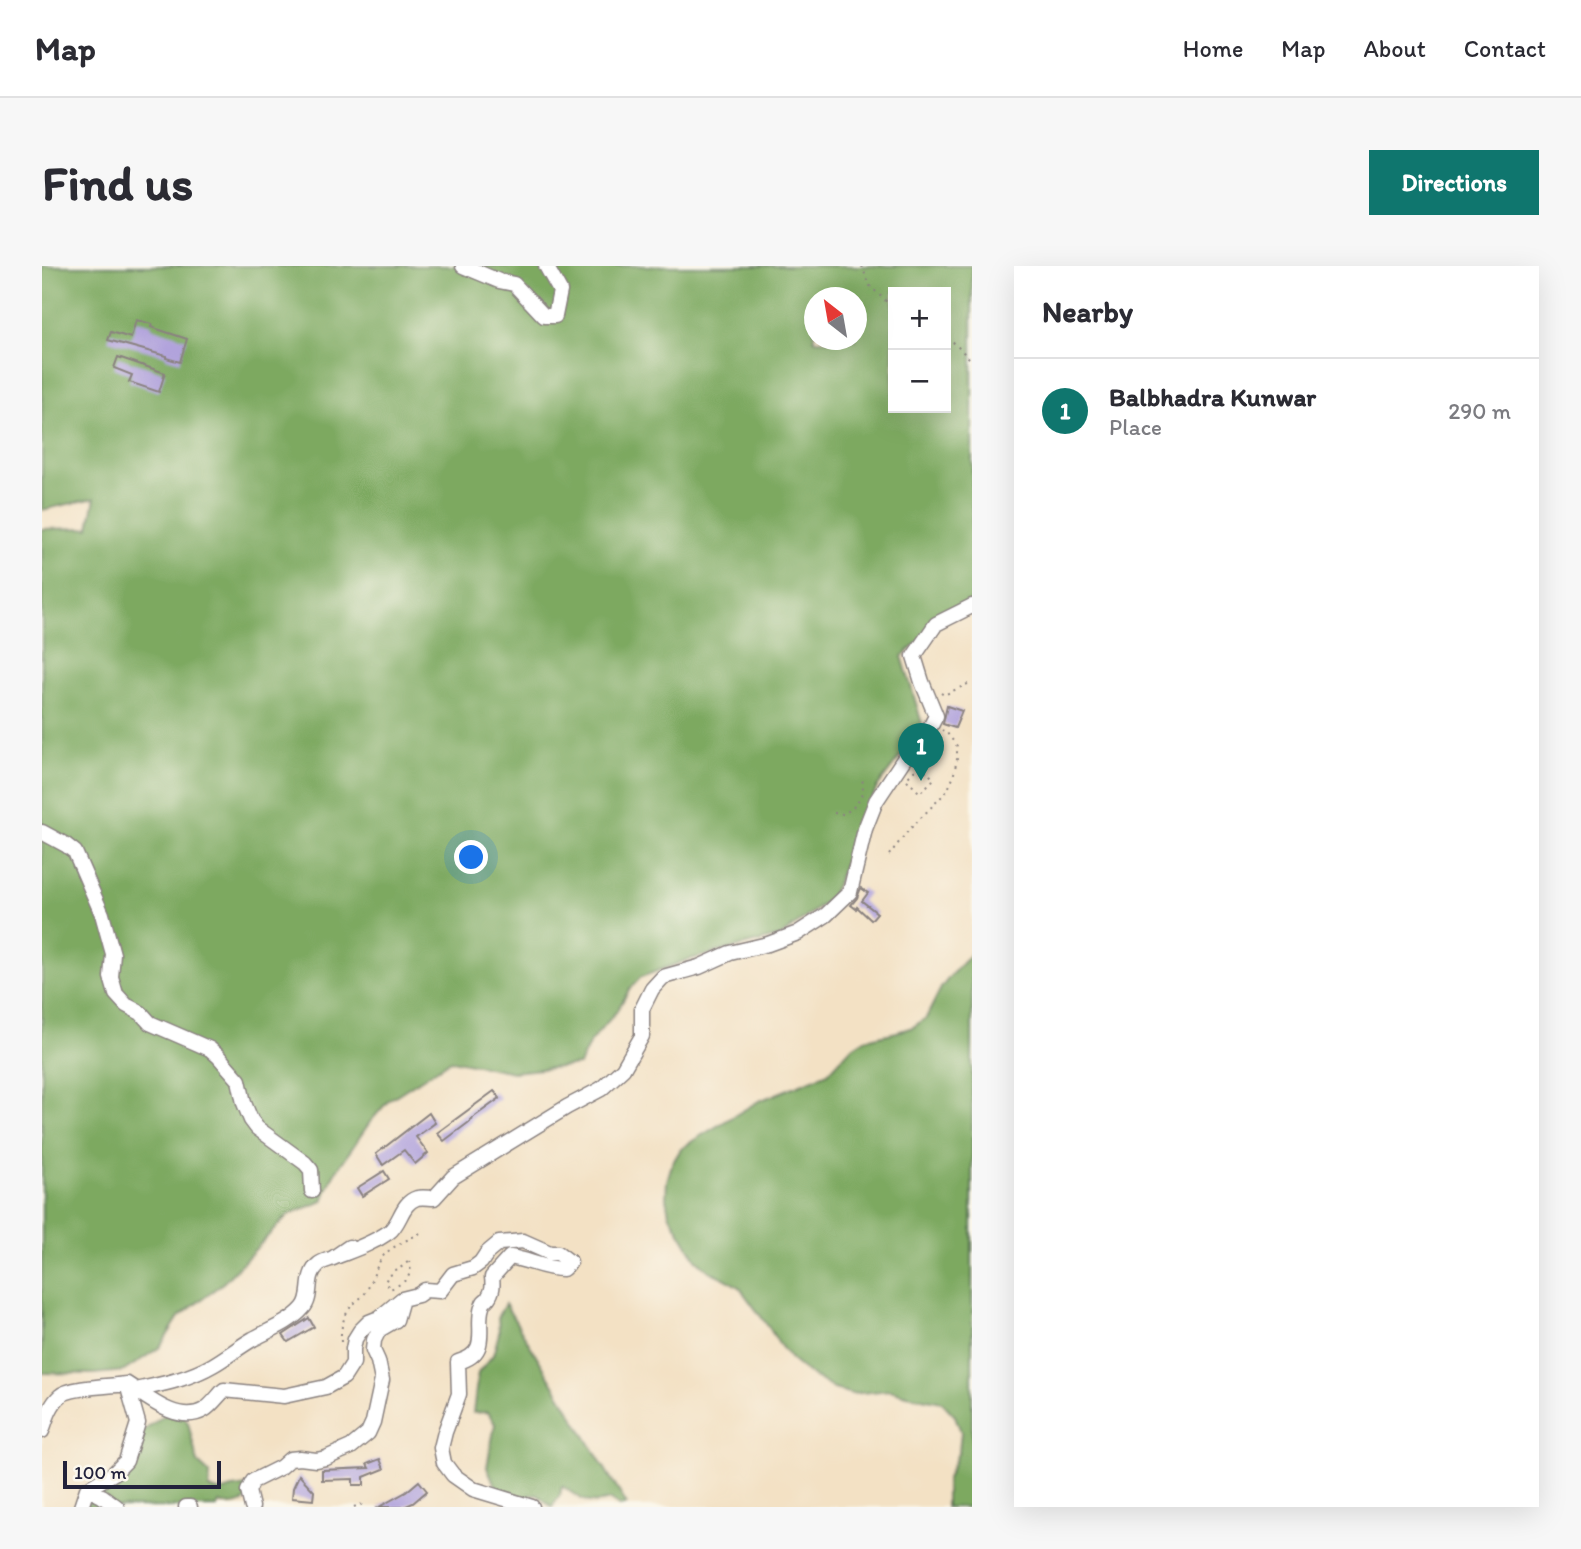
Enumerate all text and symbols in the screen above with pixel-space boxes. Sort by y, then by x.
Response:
text: Map [35,29,96,68]
text: Home [1183,34,1243,63]
text: Map [1281,34,1325,63]
text: About [1363,34,1426,63]
text: Contact [1464,34,1546,63]
button: Directions [1369,150,1539,215]
text: Find us [42,153,193,212]
north arrow [804,287,867,350]
map controls [888,287,951,413]
button: + [888,287,951,350]
text: Nearby [1042,293,1133,330]
button: − [888,350,951,413]
text: Balbhadra Kunwar [1109,381,1316,413]
text: 1 [1060,397,1070,425]
text: 290 m [1448,397,1511,425]
text: Place [1109,413,1162,441]
pin: 1 [898,723,944,781]
your location [454,840,488,874]
scale bar [63,1458,220,1490]
text: 100 m [74,1461,126,1484]

